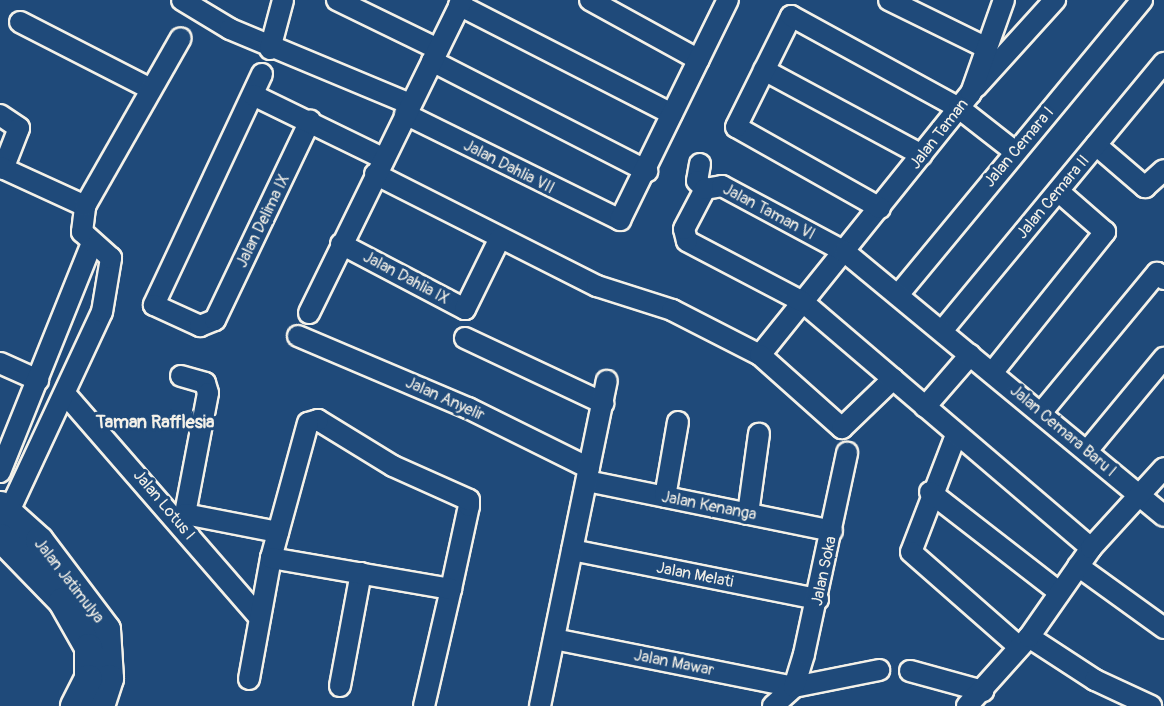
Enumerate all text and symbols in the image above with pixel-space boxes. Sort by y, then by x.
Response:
street label: Jalan Taman [906,95,972,173]
street label: Jalan Cemara I [980,103,1058,191]
street label: Jalan Dahlia VII [460,136,558,198]
street label: Jalan Cemara II [1012,151,1094,243]
street label: Jalan Delima IX [232,171,294,271]
street label: Jalan Taman VI [720,180,818,244]
street label: Jalan Dahlia IX [360,247,452,309]
street label: Jalan Anyelir [403,373,487,425]
street label: Jalan Cemara Baru I [1006,381,1120,481]
district label: Taman Rafflesia [96,412,214,434]
street label: Jalan Lotus I [129,466,199,544]
street label: Jalan Kenanga [660,487,758,525]
street label: Jalan Jatimulya [30,535,108,627]
street label: Jalan Soka [807,535,841,607]
street label: Jalan Melati [655,558,735,592]
street label: Jalan Mawar [632,646,716,680]

